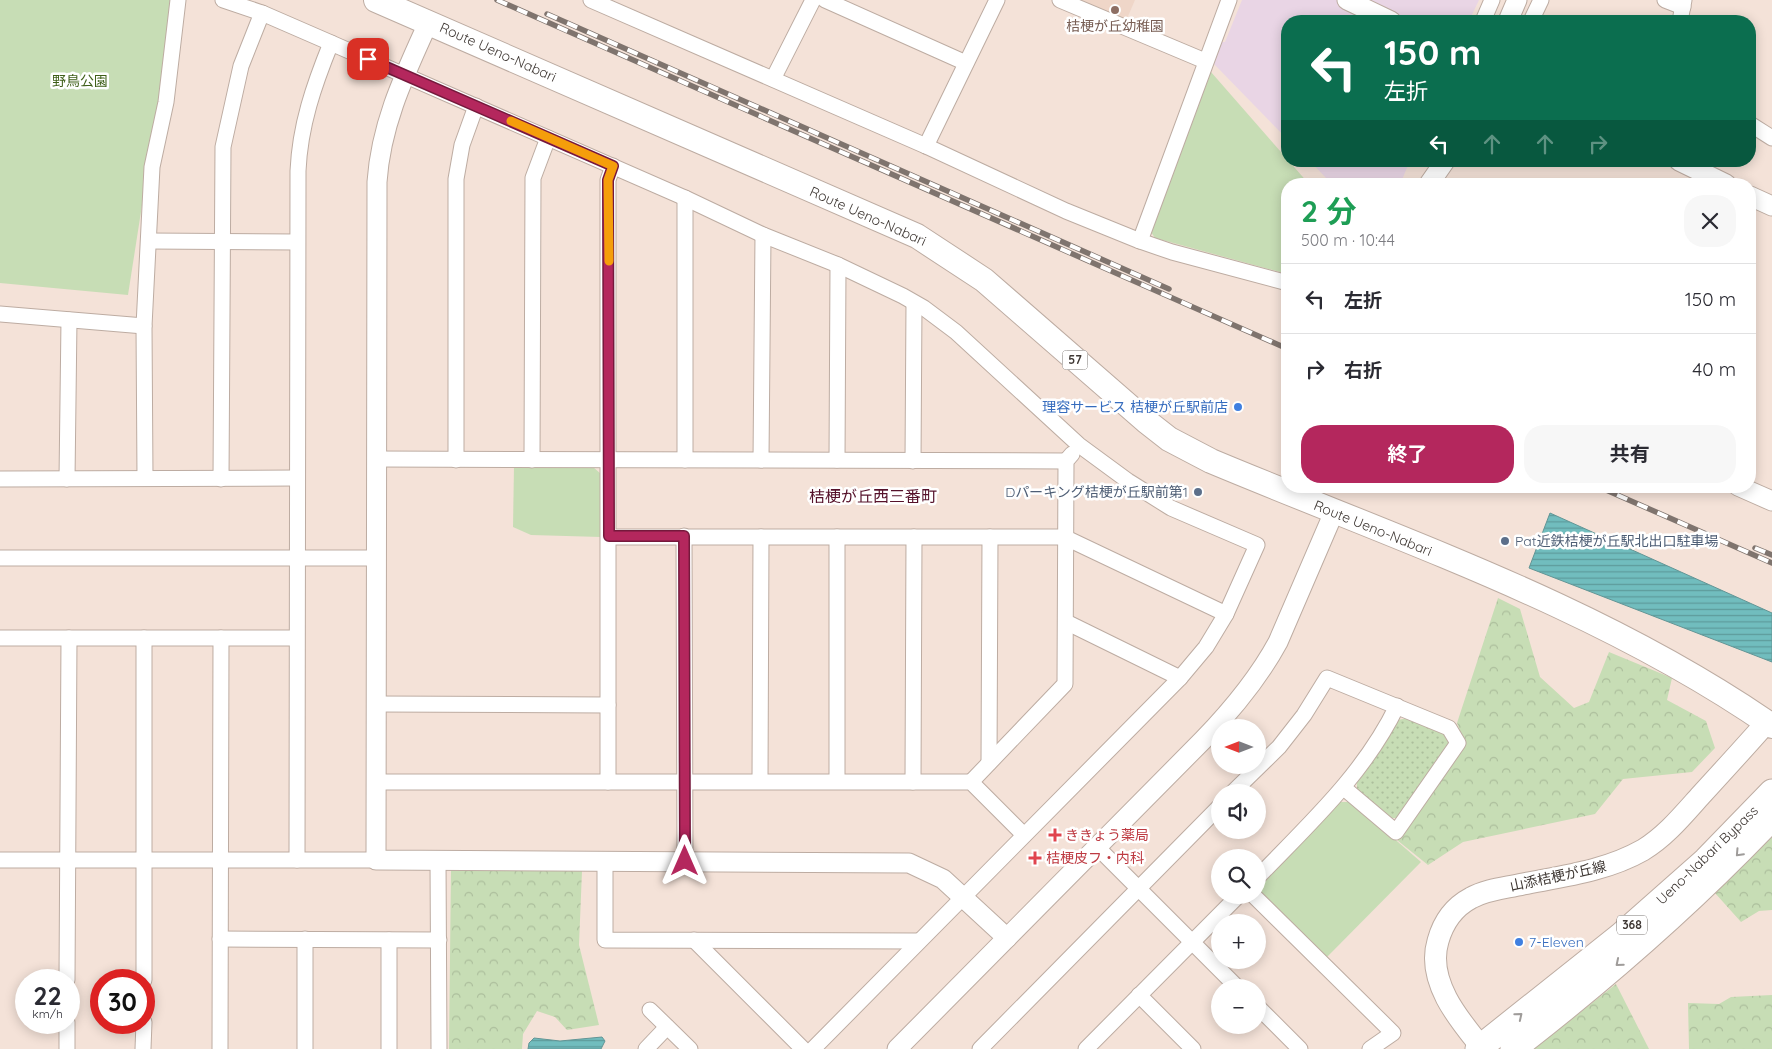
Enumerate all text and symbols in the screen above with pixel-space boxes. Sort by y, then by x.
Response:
marker: 桔梗が丘幼稚園 [1109,4,1121,16]
place label: 桔梗が丘幼稚園 [1066,17,1164,35]
street label: Route Ueno-Nabari [437,18,559,86]
text: 150 m [1384,30,1481,74]
icon: left [1301,35,1366,100]
pin [347,38,389,80]
icon: arrive [354,45,382,73]
park label: 野鳥公園 [52,72,108,90]
text: 左折 [1384,77,1428,105]
icon: left [1425,130,1453,158]
icon: ahead [1478,130,1506,158]
icon: ahead [1531,130,1559,158]
icon: right [1584,130,1612,158]
street label: Route Ueno-Nabari [807,182,929,250]
text: 2 分 [1301,192,1356,230]
button: close [1684,195,1736,247]
text: 500 m · 10:44 [1301,230,1395,250]
icon: left [1301,285,1329,313]
text: 150 m [1685,287,1736,311]
text: 左折 [1344,288,1382,312]
road number: 57 [1062,350,1088,370]
icon: right [1301,355,1329,383]
text: 40 m [1692,357,1736,381]
text: 右折 [1344,358,1382,382]
place label: 理容サービス 桔梗が丘駅前店 [1042,398,1228,416]
marker: 理容サービス 桔梗が丘駅前店 [1232,401,1244,413]
button: 終了 [1301,425,1514,483]
button: 共有 [1524,425,1736,483]
place label: Dパーキング桔梗が丘駅前第1 [1005,483,1188,501]
district label: 桔梗が丘西三番町 [809,486,937,506]
marker: Dパーキング桔梗が丘駅前第1 [1192,486,1204,498]
street label: Route Ueno-Nabari [1311,496,1435,560]
place label: Pat近鉄桔梗が丘駅北出口駐車場 [1515,532,1719,550]
marker: Pat近鉄桔梗が丘駅北出口駐車場 [1499,535,1511,547]
north arrow [1211,719,1266,774]
map controls [1211,719,1266,1034]
button: sound [1211,784,1266,839]
street label: Ueno-Nabari Bypass [1652,802,1762,908]
place label: ききょう薬局 [1065,826,1149,844]
marker: ききょう薬局 [1049,829,1061,841]
position arrow [658,834,710,886]
one-way arrow [1736,848,1745,857]
place label: 桔梗皮フ・内科 [1046,849,1144,867]
button: search [1211,849,1266,904]
marker: 桔梗皮フ・内科 [1028,851,1042,865]
street label: 山添桔梗が丘線 [1508,857,1608,895]
button: + [1211,914,1266,969]
road number: 368 [1617,916,1647,934]
place label: 7-Eleven [1529,933,1584,951]
marker: 7-Eleven [1513,936,1525,948]
one-way arrow [1616,957,1625,965]
speed limit sign: 30 [90,969,155,1034]
button: − [1211,979,1266,1034]
text: 22 [33,980,62,1011]
text: km/h [32,1006,63,1021]
one-way arrow [1513,1014,1522,1022]

